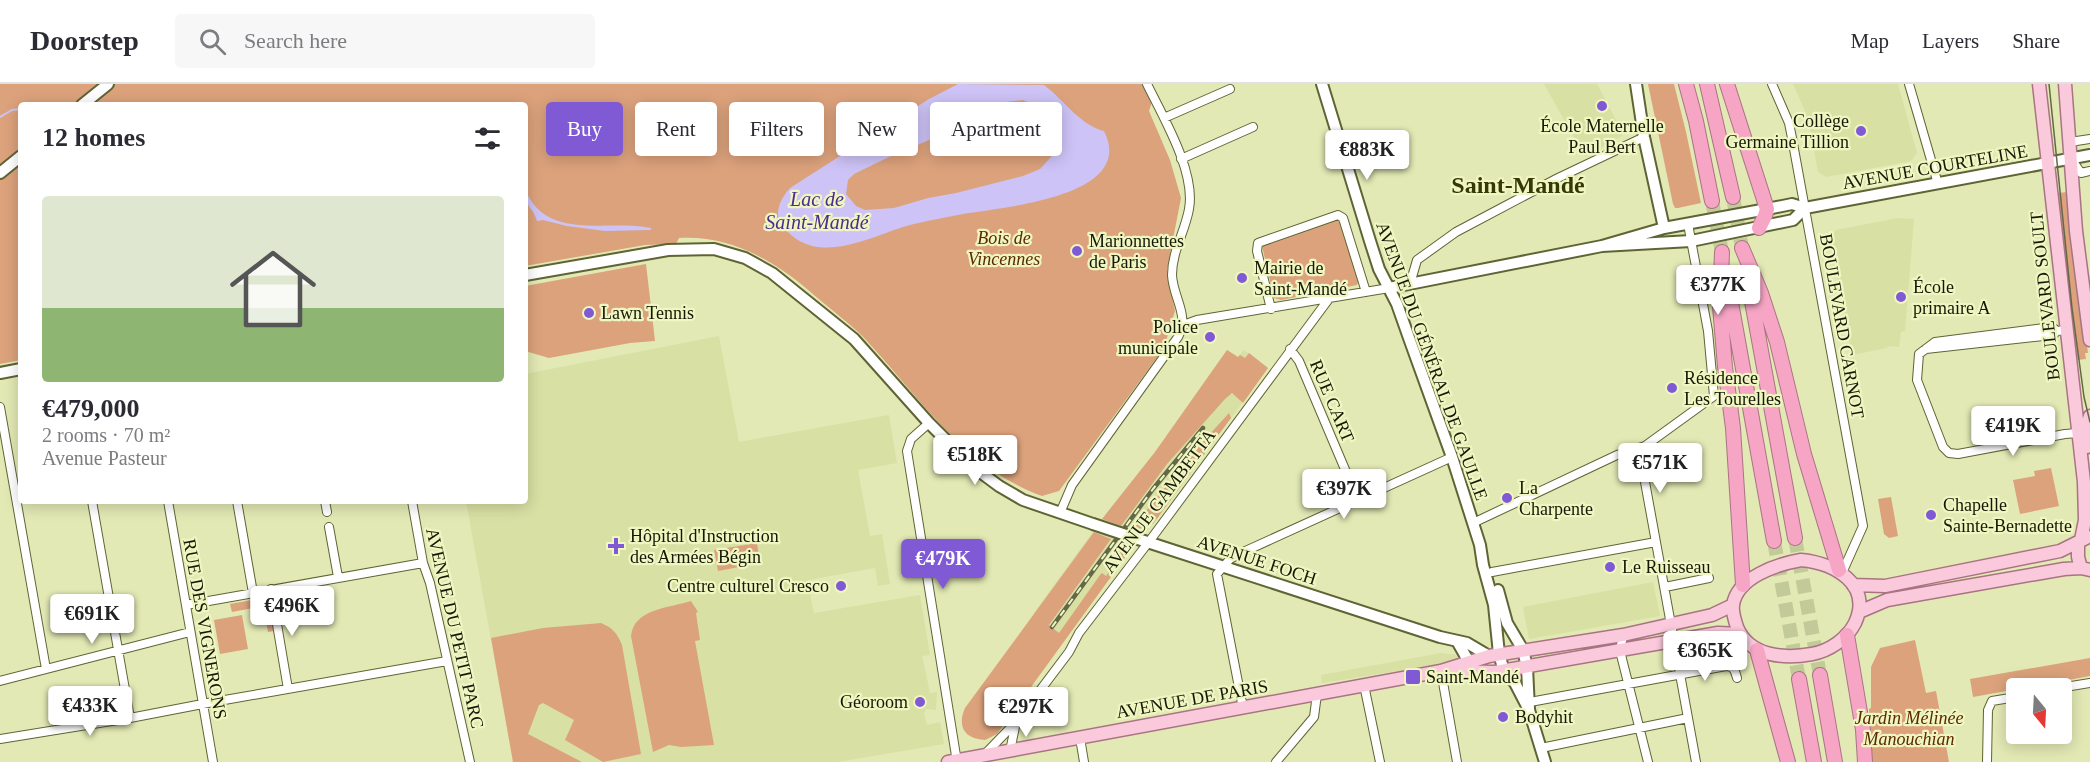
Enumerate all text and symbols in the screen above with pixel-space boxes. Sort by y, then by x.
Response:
search box [175,14,595,68]
text: Doorstep [30,25,139,56]
icon: search [196,25,229,58]
text: Search here [244,28,347,53]
text: Map [1851,29,1889,53]
text: Layers [1922,29,1979,53]
text: Share [2012,29,2060,53]
marker: École Maternelle Paul Bert [1595,99,1609,113]
chip: Buy [546,102,623,156]
chip: Rent [635,102,717,156]
chip: Filters [729,102,824,156]
chip: New [836,102,918,156]
chip: Apartment [930,102,1062,156]
place label: Collège Germaine Tillion [1725,111,1849,152]
place label: École Maternelle Paul Bert [1540,115,1664,157]
icon: filters [471,122,504,155]
text: 12 homes [42,123,145,152]
marker: Collège Germaine Tillion [1854,124,1868,138]
pin: €883K [1325,130,1409,181]
text: €883K [1339,138,1395,160]
street label: AVENUE COURTELINE [1841,141,2029,193]
district label: Saint-Mandé [1451,172,1585,198]
water label: Lac de Saint-Mandé [765,188,870,233]
street label: BOULEVARD SOULT [2026,211,2064,381]
street label: AVENUE DU GÉNÉRAL DE GAULLE [1372,219,1493,503]
park label: Bois de Vincennes [968,228,1040,269]
place label: Marionnettes de Paris [1089,231,1184,272]
street label: BOULEVARD CARNOT [1816,232,1868,420]
icon: home [219,235,327,343]
marker: Marionnettes de Paris [1070,244,1084,258]
place label: Mairie de Saint-Mandé [1254,258,1347,299]
pin: €377K [1676,265,1760,316]
marker: Mairie de Saint-Mandé [1235,271,1249,285]
text: €377K [1690,273,1746,295]
place label: École primaire A [1913,276,1990,318]
marker: École primaire A [1894,290,1908,304]
place label: Lawn Tennis [601,303,694,323]
marker: Lawn Tennis [582,306,596,320]
place label: Police municipale [1118,317,1198,358]
marker: Police municipale [1203,330,1217,344]
street label: RUE CART [1306,357,1358,445]
place label: Résidence Les Tourelles [1684,368,1781,409]
marker: Résidence Les Tourelles [1665,381,1679,395]
text: €479,000 [42,394,140,423]
pin: €419K [1971,406,2055,457]
text: €419K [1985,414,2041,436]
text: 2 rooms · 70 m² [42,424,170,446]
street label: AVENUE GAMBETTA [1098,425,1220,577]
pin: €518K [933,435,1017,486]
text: €518K [947,443,1003,465]
pin: €571K [1618,443,1702,494]
text: Avenue Pasteur [42,447,167,469]
text: €571K [1632,451,1688,473]
pin: €397K [1302,469,1386,520]
text: €397K [1316,477,1372,499]
place label: La Charpente [1519,478,1593,519]
marker: La Charpente [1500,491,1514,505]
place label: Chapelle Sainte-Bernadette [1943,495,2072,536]
marker: Chapelle Sainte-Bernadette [1924,508,1938,522]
street label: AVENUE DU PETIT PARC [422,526,488,730]
place label: Hôpital d'Instruction des Armées Bégin [630,526,779,567]
street label: AVENUE FOCH [1195,531,1319,589]
street label: RUE DES VIGNERONS [179,537,231,721]
marker: Hôpital d'Instruction des Armées Bégin [607,537,625,555]
pin: €479K [901,539,985,590]
text: €479K [915,547,971,569]
place label: Le Ruisseau [1622,557,1710,577]
marker: Le Ruisseau [1603,560,1617,574]
place label: Centre culturel Cresco [667,576,829,596]
marker: Centre culturel Cresco [834,579,848,593]
pin: €496K [250,586,334,637]
pin: €691K [50,594,134,645]
text: €496K [264,594,320,616]
text: €691K [64,602,120,624]
pin: €365K [1663,631,1747,682]
text: €365K [1677,639,1733,661]
place label: Saint-Mandé [1426,667,1519,687]
marker: Saint-Mandé [1404,668,1422,686]
street label: AVENUE DE PARIS [1114,676,1270,722]
north arrow [2006,678,2072,744]
map controls [2006,678,2072,744]
pin: €433K [48,686,132,737]
pin: €297K [984,687,1068,738]
place label: Géoroom [840,692,908,712]
text: €433K [62,694,118,716]
marker: Géoroom [913,695,927,709]
text: €297K [998,695,1054,717]
place label: Bodyhit [1515,707,1573,727]
park label: Jardin Mélinée Manouchian [1855,708,1963,749]
marker: Bodyhit [1496,710,1510,724]

